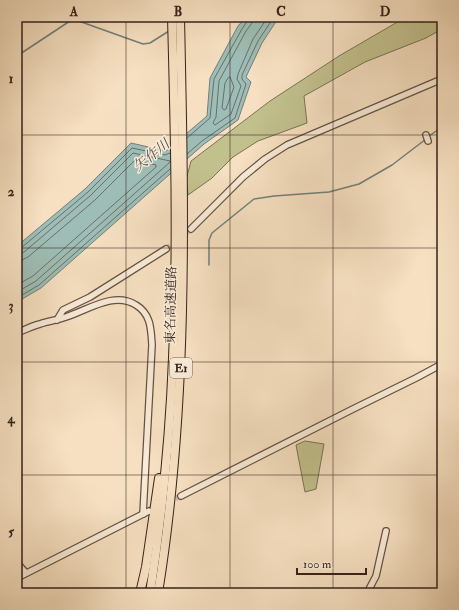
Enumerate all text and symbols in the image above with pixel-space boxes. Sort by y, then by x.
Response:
text: A [69,4,79,20]
text: B [174,4,182,20]
text: C [276,4,286,20]
text: D [380,4,391,20]
text: 1 [9,71,14,87]
water label: 矢作川 [130,134,175,175]
text: 2 [8,184,15,200]
street label: 東名高速道路 [162,266,180,344]
text: 3 [9,298,14,314]
road number: E1 [170,358,192,378]
text: 4 [6,411,15,427]
text: 5 [8,524,14,540]
scale bar [297,550,366,576]
text: 100 m [303,557,332,572]

